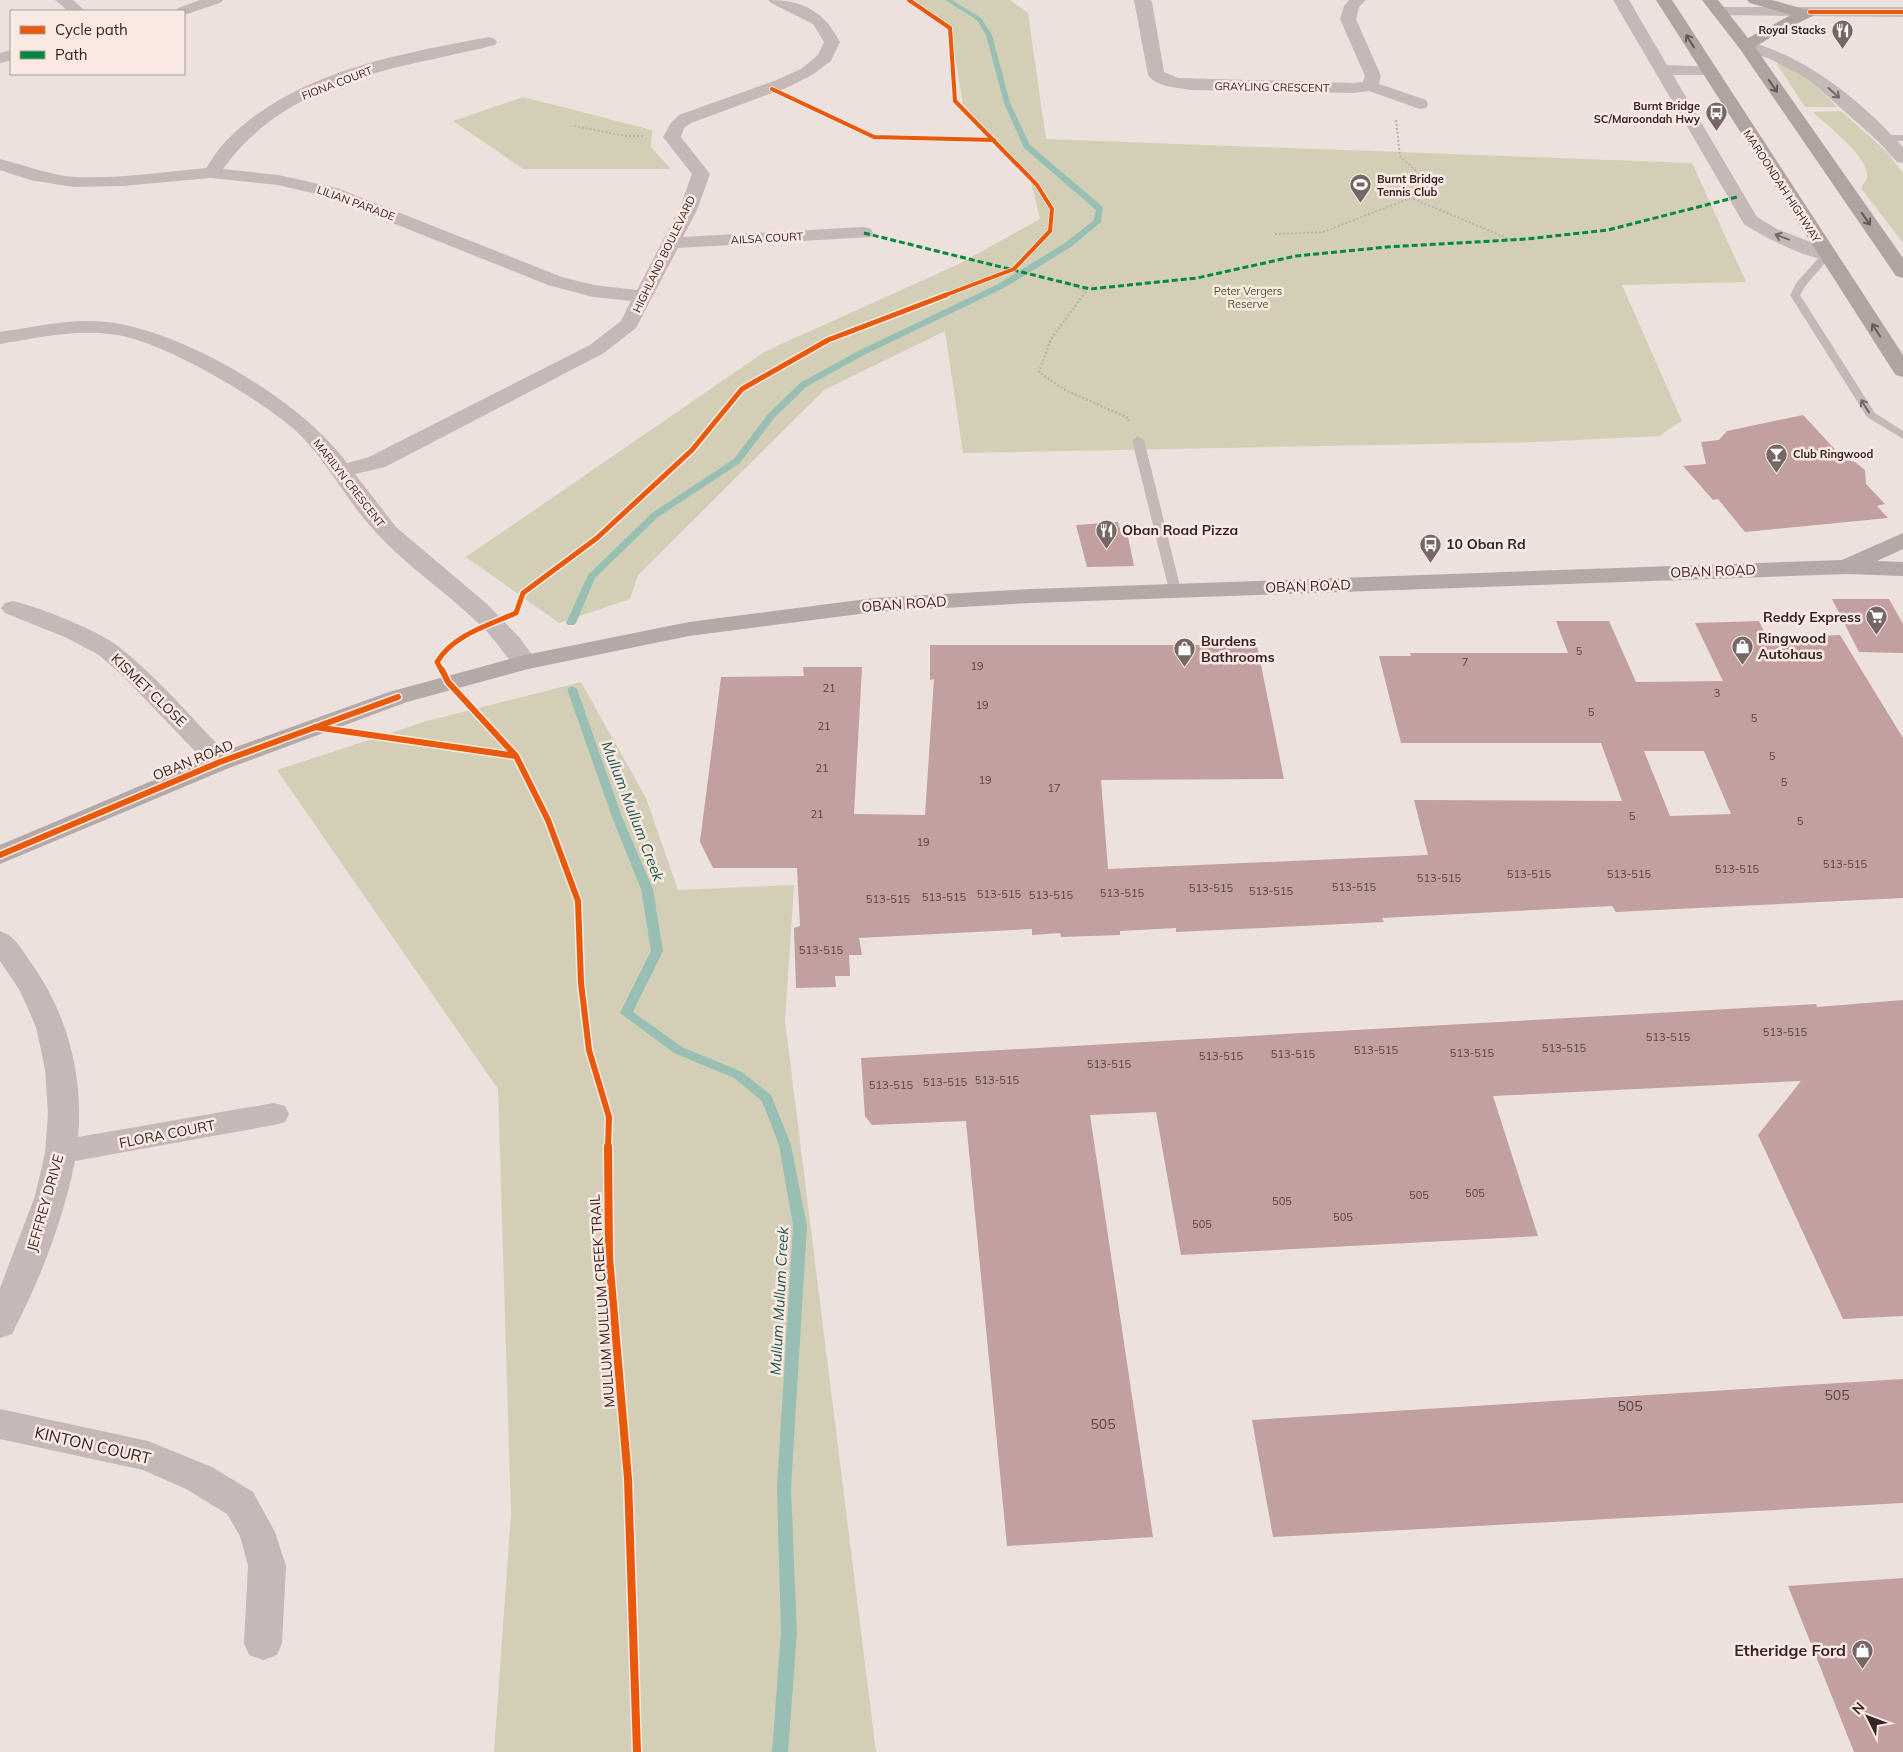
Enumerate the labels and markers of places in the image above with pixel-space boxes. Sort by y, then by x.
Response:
restaurant icon: Royal Stacks [1830,18,1854,49]
place label: Royal Stacks [1758,23,1826,37]
place label: Burnt Bridge SC/Maroondah Hwy [1594,99,1700,126]
bus stop icon: Burnt Bridge SC/Maroondah Hwy [1704,100,1728,131]
place label: Burnt Bridge Tennis Club [1377,172,1444,199]
sports icon: Burnt Bridge Tennis Club [1349,173,1373,204]
bar icon: Club Ringwood [1765,442,1789,473]
place label: Club Ringwood [1793,447,1873,461]
restaurant icon: Oban Road Pizza [1094,518,1118,549]
place label: Oban Road Pizza [1122,521,1238,539]
bus stop icon: 10 Oban Rd [1418,532,1442,563]
place label: 10 Oban Rd [1446,535,1526,553]
supermarket icon: Reddy Express [1865,605,1889,636]
place label: Reddy Express [1763,608,1861,626]
place label: Ringwood Autohaus [1758,629,1826,663]
place label: Burdens Bathrooms [1201,632,1275,666]
shop icon: Ringwood Autohaus [1730,634,1754,665]
shop icon: Burdens Bathrooms [1173,637,1197,668]
shop icon: Etheridge Ford [1850,1638,1874,1669]
place label: Etheridge Ford [1734,1640,1846,1660]

